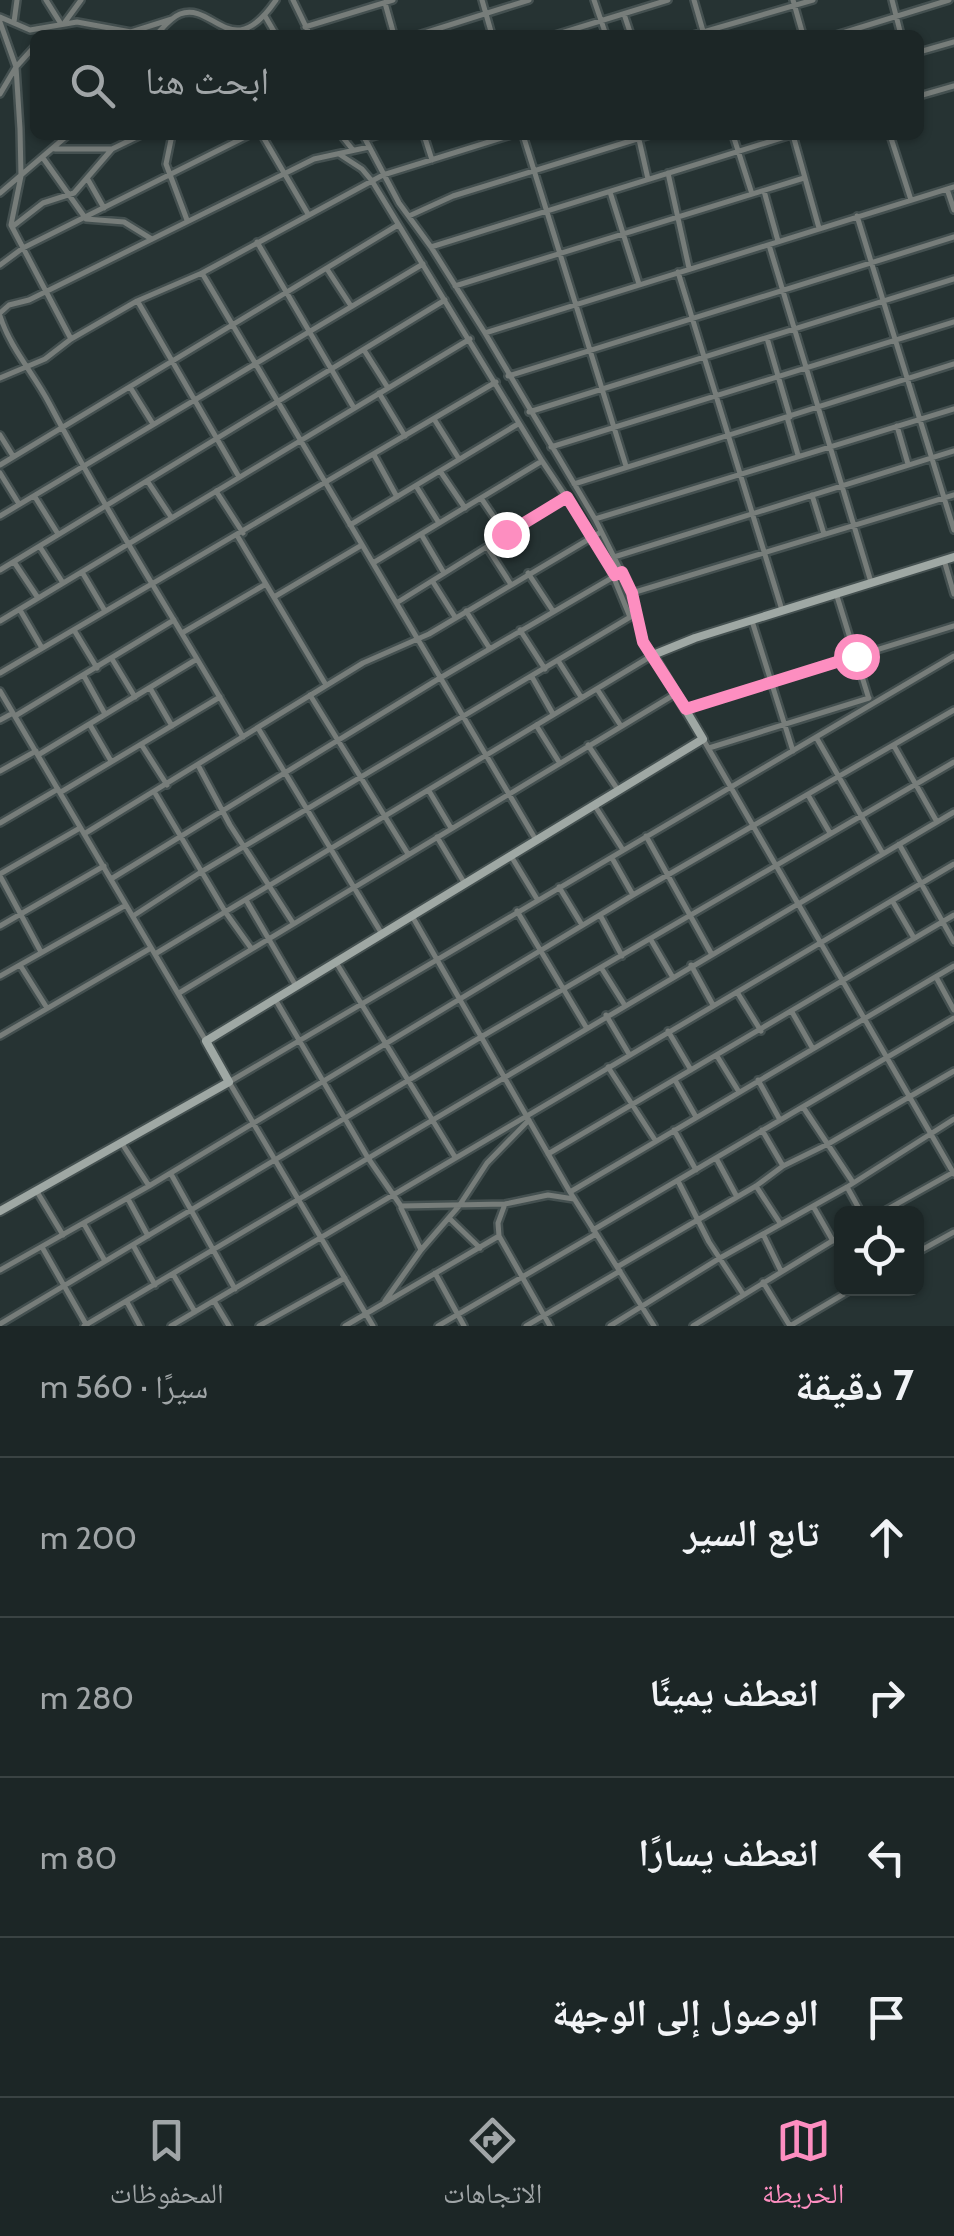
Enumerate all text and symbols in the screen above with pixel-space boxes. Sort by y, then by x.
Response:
search box [30,30,924,140]
text: ابحث هنا [145,57,269,104]
icon: search [65,58,120,113]
route end [484,512,530,558]
route start [834,634,880,680]
map controls [834,1206,924,1296]
button: locate [834,1206,924,1296]
text: 7 دقيقة [795,1359,914,1411]
text: سيرًا · 560 m [40,1367,208,1406]
text: تابع السير [684,1509,819,1556]
icon: ahead [859,1510,914,1565]
text: 200 m [40,1518,137,1557]
text: انعطف يمينًا [649,1669,819,1716]
icon: right [859,1670,914,1725]
text: 280 m [40,1678,134,1717]
text: انعطف يسارًا [638,1829,819,1876]
icon: left [859,1830,914,1885]
text: 80 m [40,1838,117,1877]
text: الوصول إلى الوجهة [552,1989,819,2036]
icon: arrive [859,1990,914,2045]
tab: المحفوظات [110,2113,224,2221]
tab: الاتجاهات [443,2113,542,2221]
tab: الخريطة [762,2113,844,2221]

